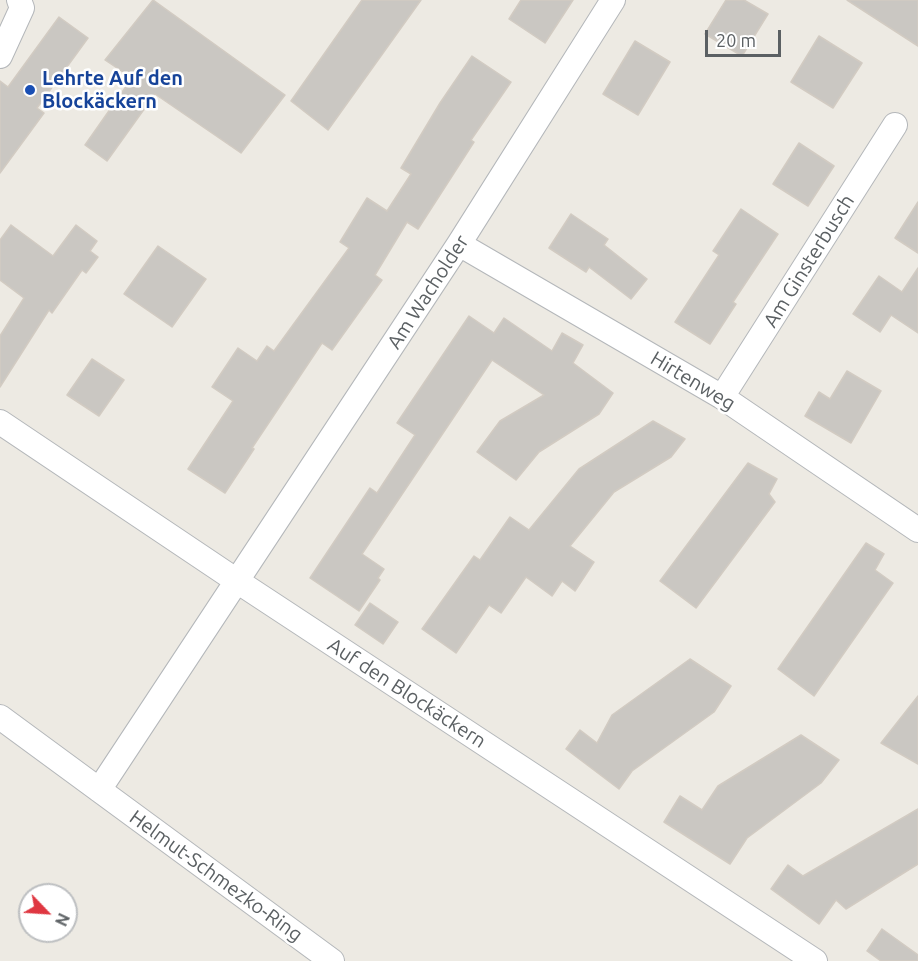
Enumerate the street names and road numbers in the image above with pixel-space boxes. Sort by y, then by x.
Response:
street label: Am Ginsterbusch [759,190,859,332]
street label: Am Wacholder [382,230,474,354]
street label: Hirtenweg [646,346,740,416]
street label: Auf den Blockäckern [323,633,491,753]
street label: Helmut-Schmezko-Ring [125,805,307,947]

